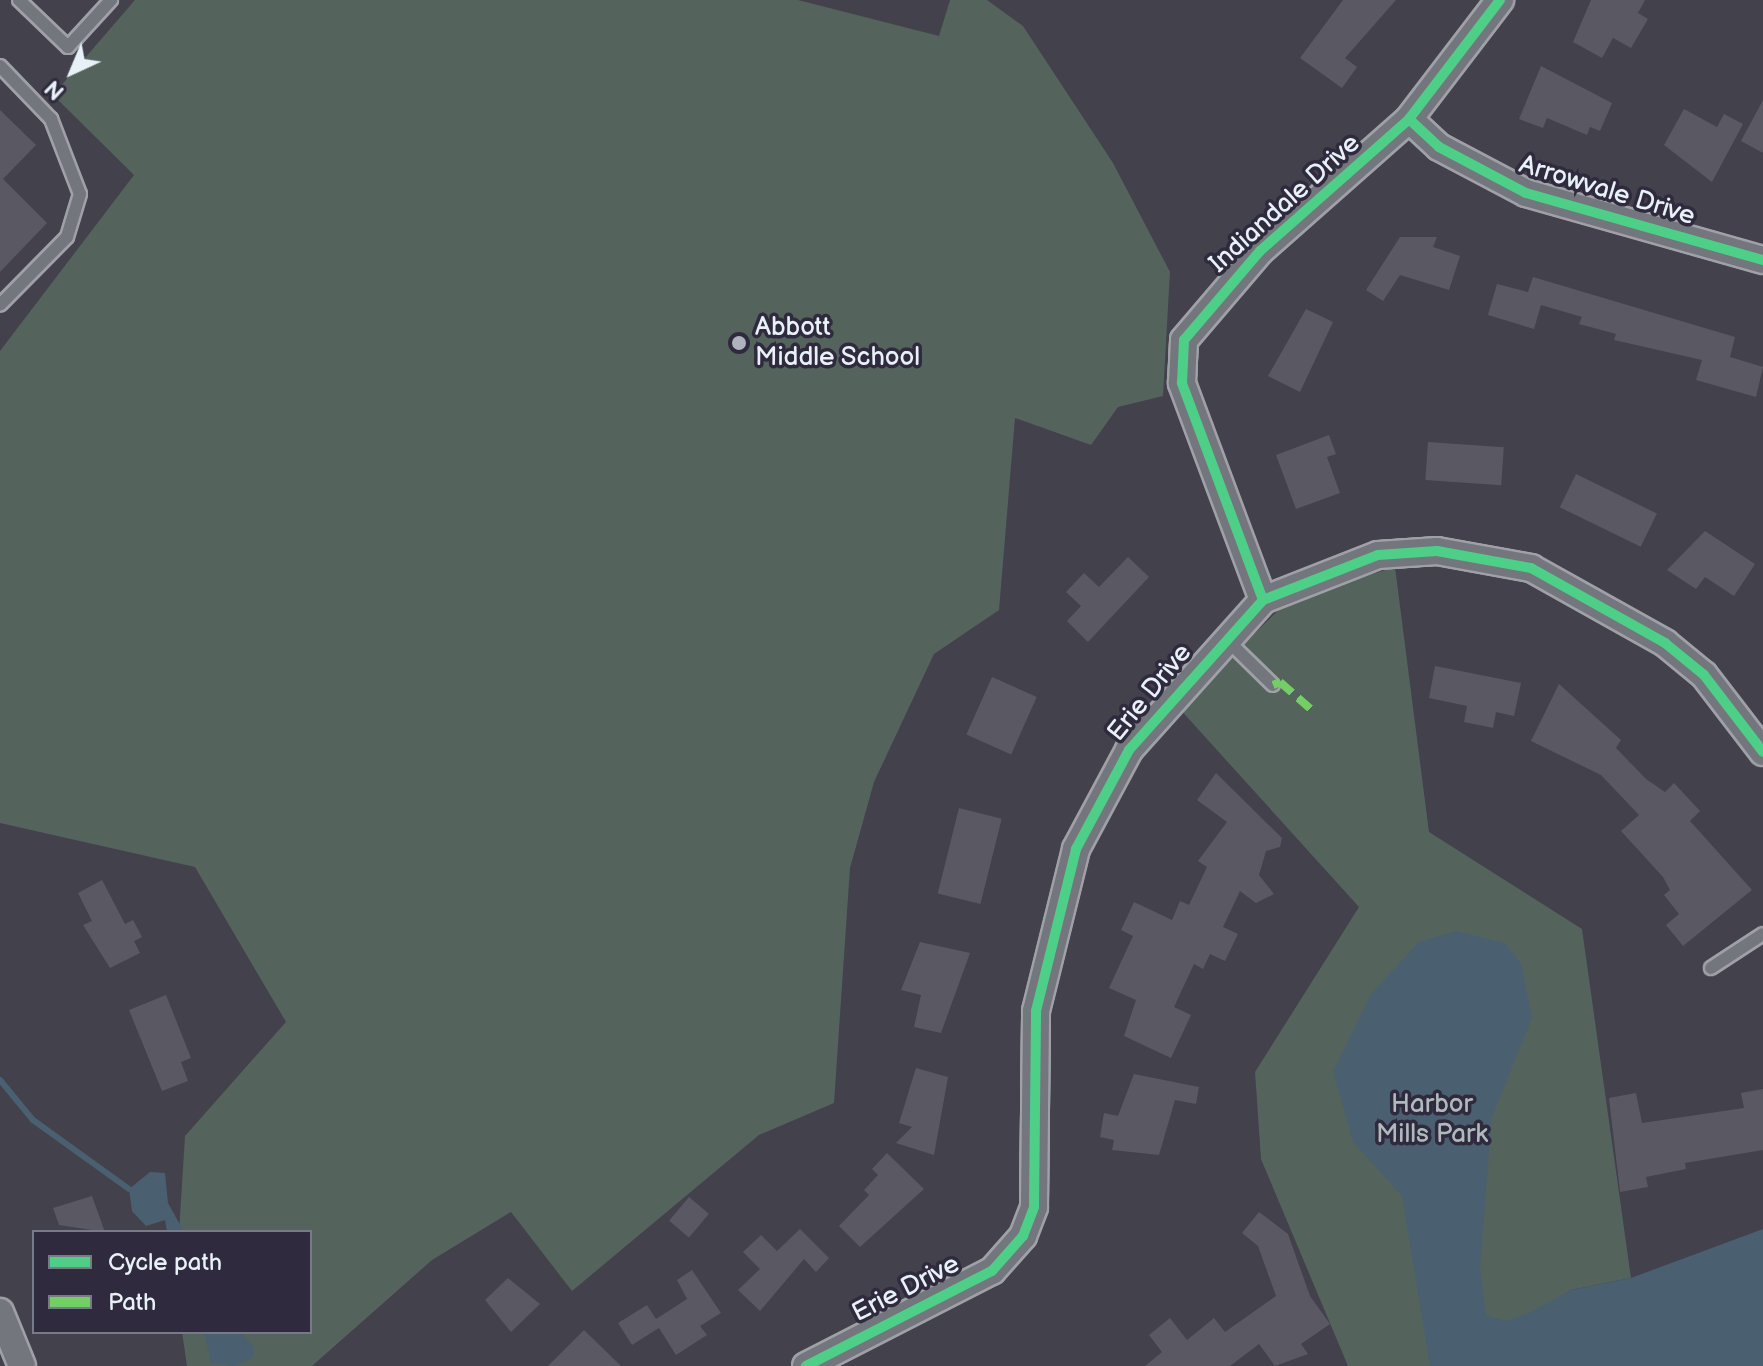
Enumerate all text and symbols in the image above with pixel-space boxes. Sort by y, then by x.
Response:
north arrow [32,32,112,112]
text: N [40,74,70,105]
street label: Indiandale Drive [1203,128,1367,280]
street label: Arrowvale Drive [1515,149,1699,233]
place label: Abbott Middle School [755,312,921,374]
marker: Abbott Middle School [730,334,748,352]
street label: Erie Drive [1101,638,1199,748]
park label: Harbor Mills Park [1376,1089,1488,1150]
legend [32,1230,312,1334]
text: Cycle path [108,1248,222,1277]
street label: Erie Drive [847,1249,965,1329]
text: Path [108,1288,156,1317]

